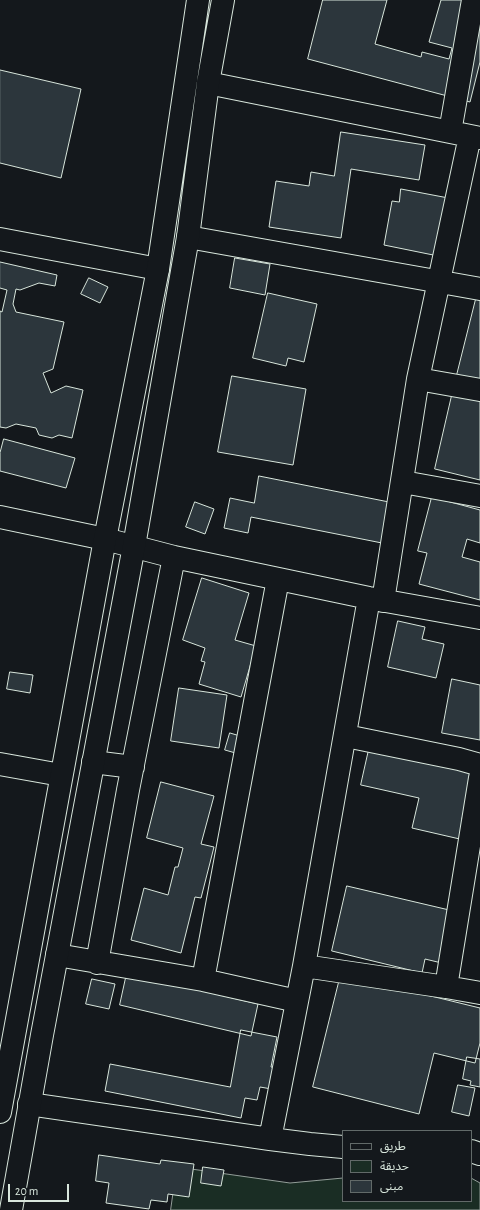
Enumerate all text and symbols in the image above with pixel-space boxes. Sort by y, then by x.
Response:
legend [342,1130,472,1202]
text: طريق [380,1140,406,1152]
text: حديقة [380,1160,409,1172]
scale bar [10,1176,71,1202]
text: مبنى [380,1180,403,1192]
text: 20 m [15,1185,38,1197]

